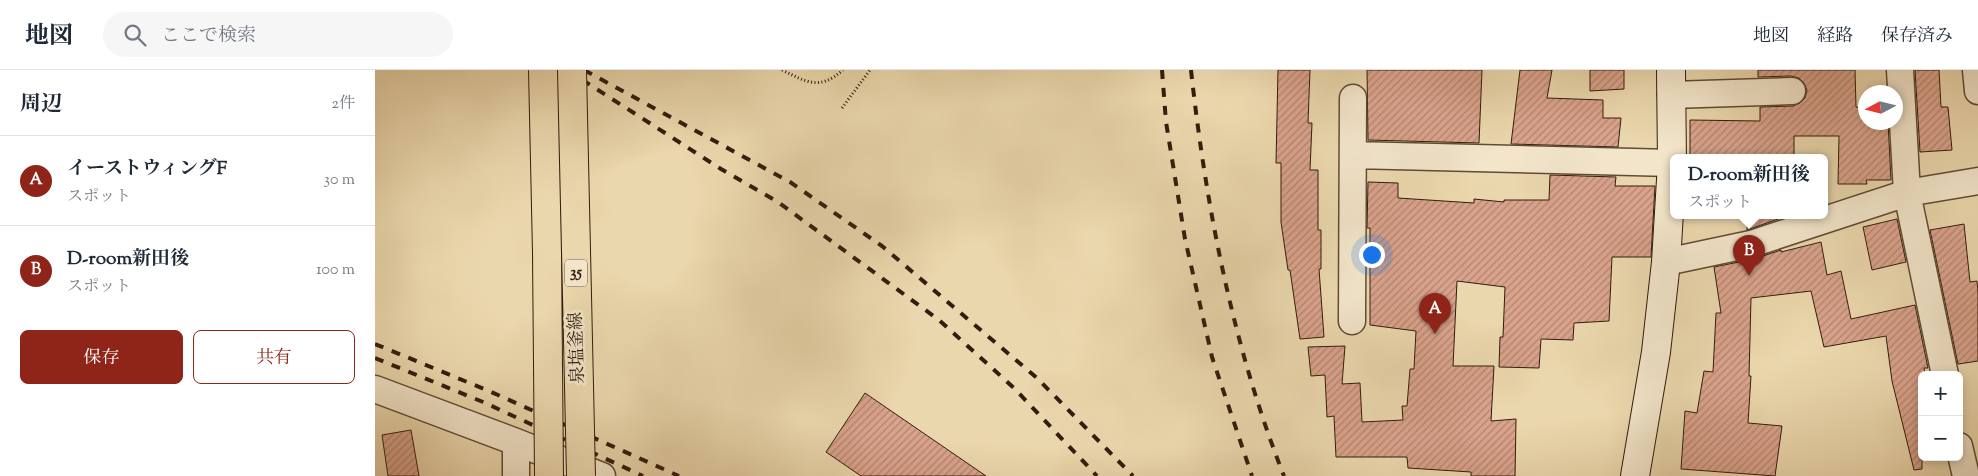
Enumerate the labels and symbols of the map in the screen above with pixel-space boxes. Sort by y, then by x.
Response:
north arrow [1858,85,1903,130]
pin: B [1733,235,1765,276]
your location [1359,242,1385,268]
road number: 35 [565,260,587,287]
pin: A [1419,293,1451,334]
street label: 泉塩釜線 [564,312,592,384]

